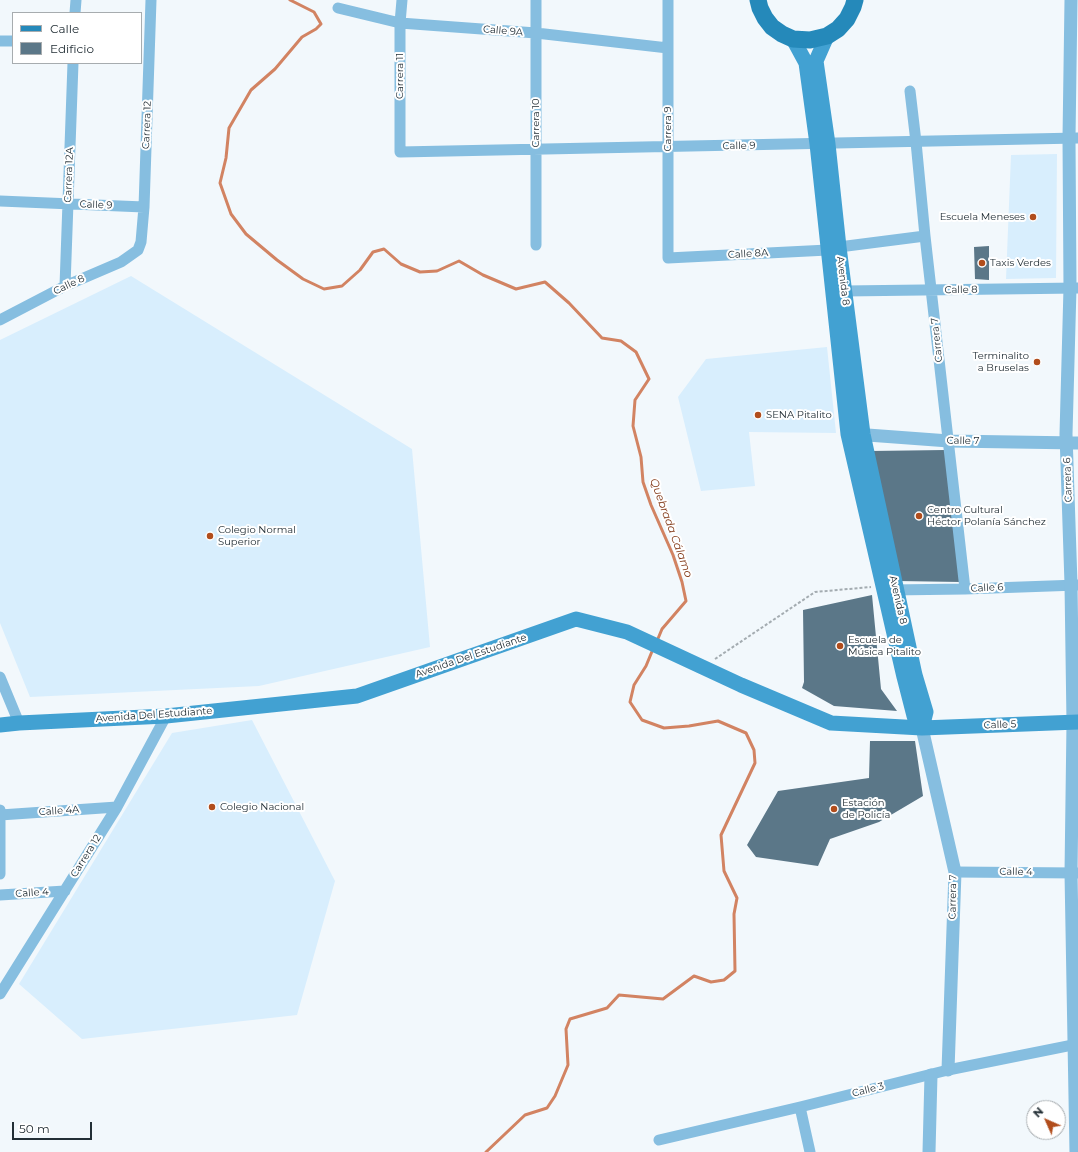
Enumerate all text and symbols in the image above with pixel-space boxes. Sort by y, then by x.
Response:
legend [12,12,142,64]
text: Calle [50,21,79,36]
street label: Calle 9A [482,23,524,39]
text: Edificio [50,41,94,56]
street label: Carrera 11 [394,53,406,99]
street label: Carrera 10 [530,98,542,148]
street label: Carrera 12 [140,101,154,149]
street label: Carrera 9 [662,107,674,151]
street label: Calle 9 [722,140,756,152]
street label: Carrera 12A [62,147,76,203]
street label: Calle 9 [79,198,113,212]
place label: Escuela Meneses [940,211,1025,223]
marker: Escuela Meneses [1028,212,1038,222]
street label: Calle 8A [727,247,769,261]
street label: Avenida 8 [834,256,852,306]
place label: Taxis Verdes [990,257,1051,269]
marker: Taxis Verdes [977,258,987,268]
street label: Calle 8 [51,273,87,297]
street label: Calle 8 [944,284,978,296]
street label: Carrera 7 [929,317,945,363]
place label: Terminalito a Bruselas [972,350,1029,374]
marker: Terminalito a Bruselas [1032,357,1042,367]
place label: SENA Pitalito [766,409,832,421]
marker: SENA Pitalito [753,410,763,420]
street label: Calle 7 [946,435,980,447]
street label: Carrera 6 [1061,457,1075,503]
water label: Quebrada Cálamo [647,477,695,579]
place label: Centro Cultural Héctor Polanía Sánchez [927,504,1046,528]
marker: Centro Cultural Héctor Polanía Sánchez [914,511,924,521]
place label: Colegio Normal Superior [218,524,296,548]
marker: Colegio Normal Superior [205,531,215,541]
street label: Avenida 8 [887,575,909,625]
street label: Calle 6 [970,581,1004,595]
street label: Avenida Del Estudiante [414,631,528,681]
place label: Escuela de Música Pitalito [848,634,921,658]
marker: Escuela de Música Pitalito [835,641,845,651]
street label: Avenida Del Estudiante [95,705,213,725]
street label: Calle 5 [983,718,1017,732]
place label: Estación de Policía [842,797,890,820]
place label: Colegio Nacional [220,801,304,813]
marker: Colegio Nacional [207,802,217,812]
street label: Calle 4A [38,804,80,818]
marker: Estación de Policía [829,804,839,814]
street label: Carrera 12 [68,832,104,880]
street label: Calle 4 [999,866,1033,878]
street label: Carrera 7 [947,875,959,919]
street label: Calle 4 [15,886,49,900]
street label: Calle 3 [851,1080,885,1100]
north arrow [1026,1100,1066,1140]
text: N [1030,1104,1046,1120]
scale bar [14,1114,94,1140]
text: 50 m [19,1121,50,1136]

